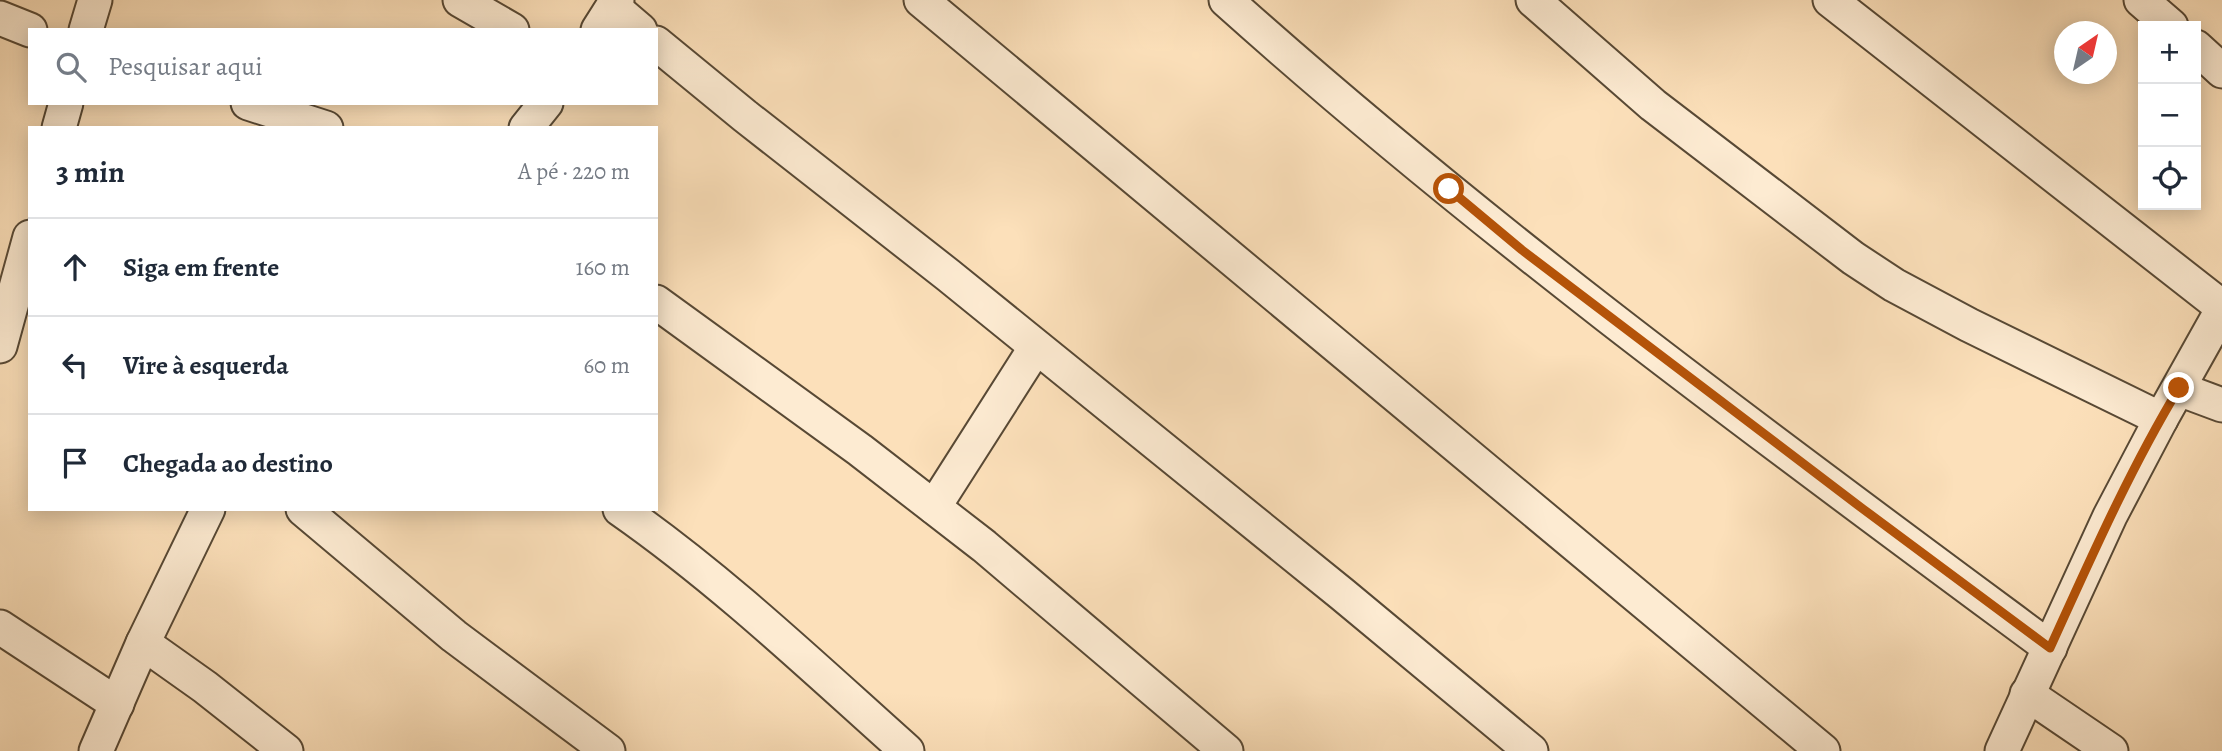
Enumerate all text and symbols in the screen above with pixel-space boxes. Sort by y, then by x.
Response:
north arrow [2054,21,2117,84]
map controls [2138,21,2201,210]
button: + [2138,21,2201,84]
search box [28,28,658,105]
icon: search [52,48,90,86]
text: Pesquisar aqui [108,49,263,84]
button: − [2138,84,2201,147]
button: locate [2138,147,2201,210]
text: 3 min [56,152,125,192]
text: A pé · 220 m [518,156,630,187]
route start [1433,173,1464,204]
icon: ahead [56,248,94,286]
text: Siga em frente [123,250,279,285]
text: 160 m [576,252,630,283]
icon: left [56,346,94,384]
text: Vire à esquerda [123,348,289,383]
text: 60 m [583,350,630,381]
route end [2163,372,2194,403]
icon: arrive [56,444,94,482]
text: Chegada ao destino [123,446,333,481]

